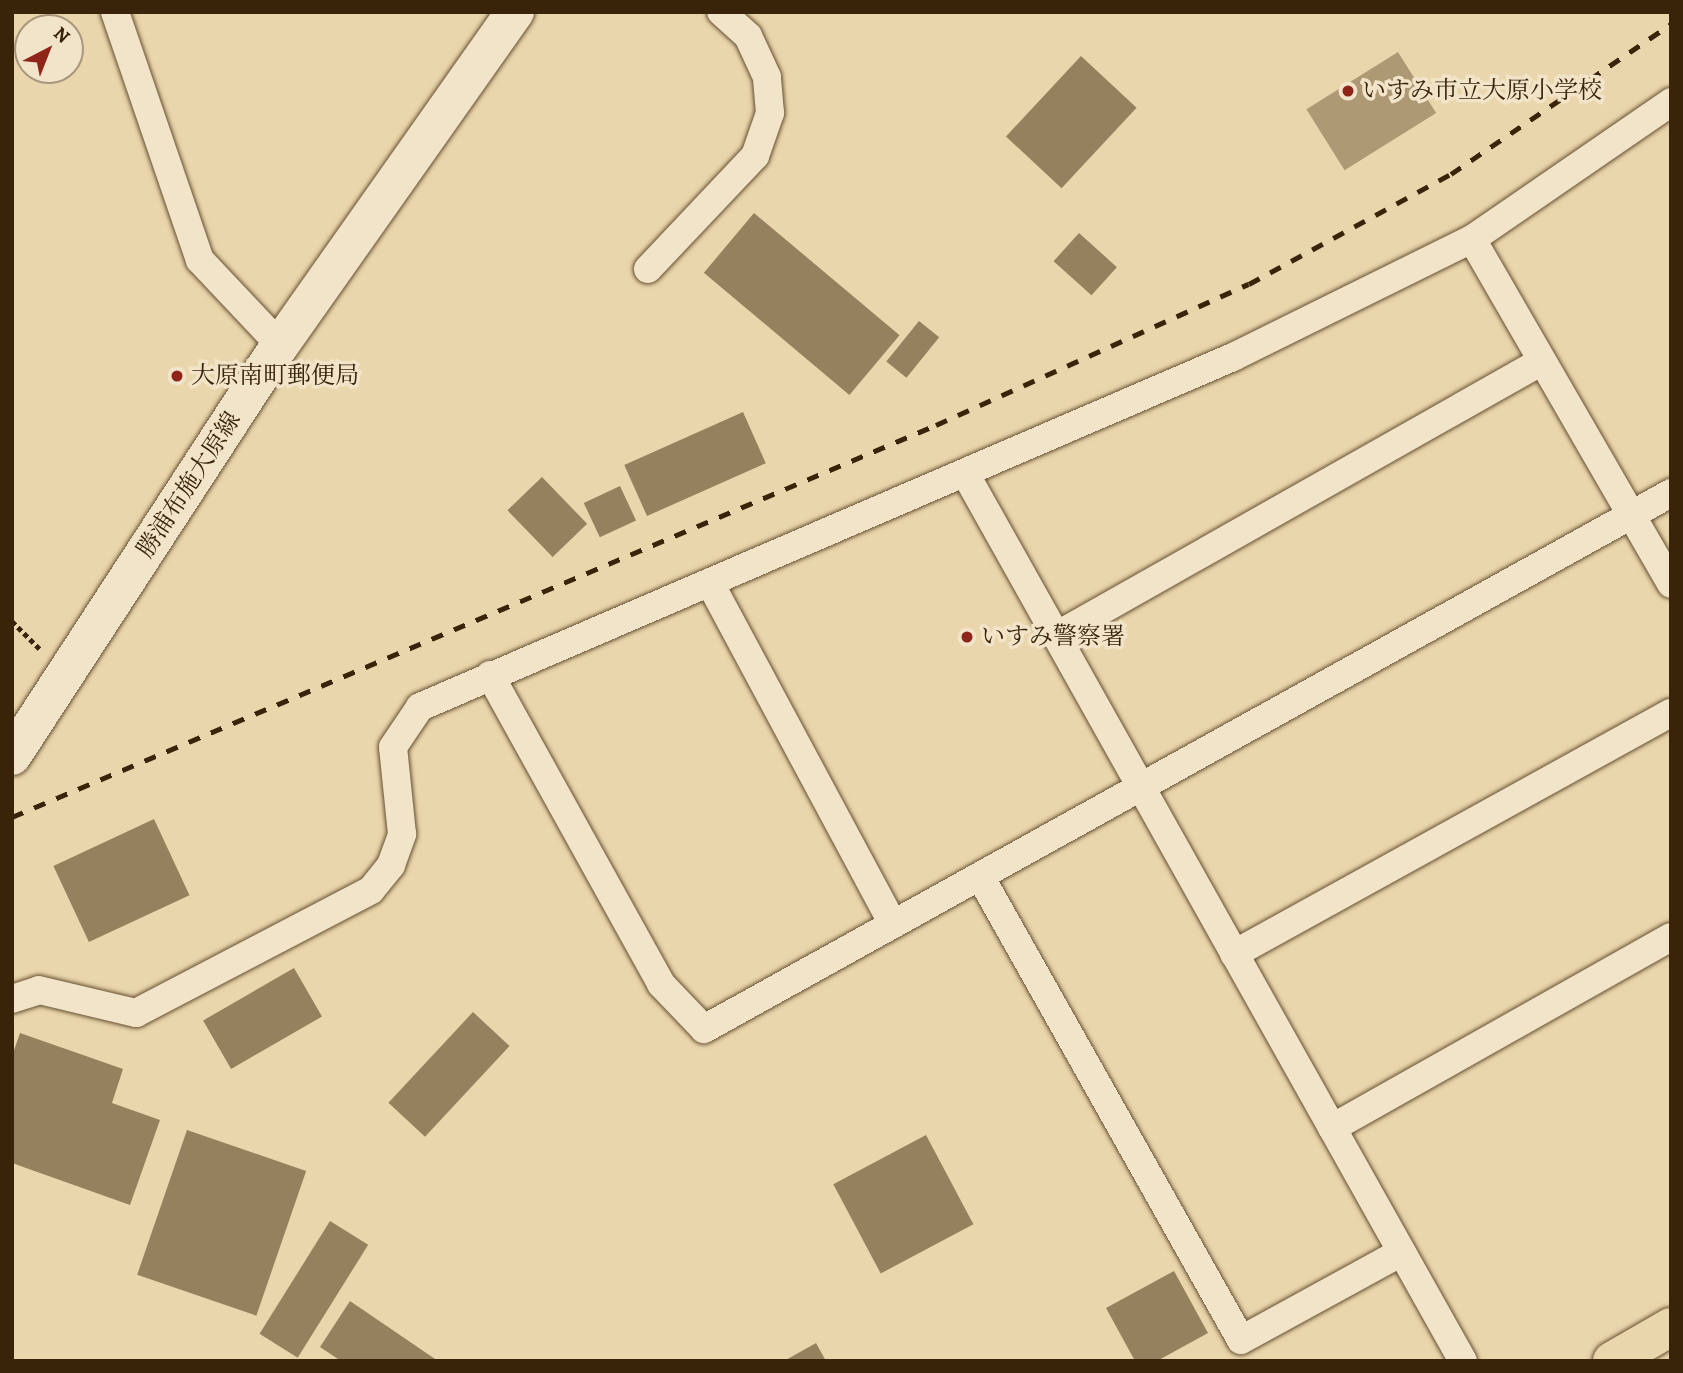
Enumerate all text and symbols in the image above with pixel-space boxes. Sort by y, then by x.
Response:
north arrow [14,14,84,84]
text: N [48,21,76,49]
place label: いすみ市立大原小学校 [1362,77,1602,105]
marker: いすみ市立大原小学校 [1340,83,1356,99]
place label: 大原南町郵便局 [191,362,359,390]
marker: 大原南町郵便局 [169,368,185,384]
street label: 勝浦布施大原線 [131,407,247,563]
place label: いすみ警察署 [981,623,1125,651]
marker: いすみ警察署 [959,629,975,645]

